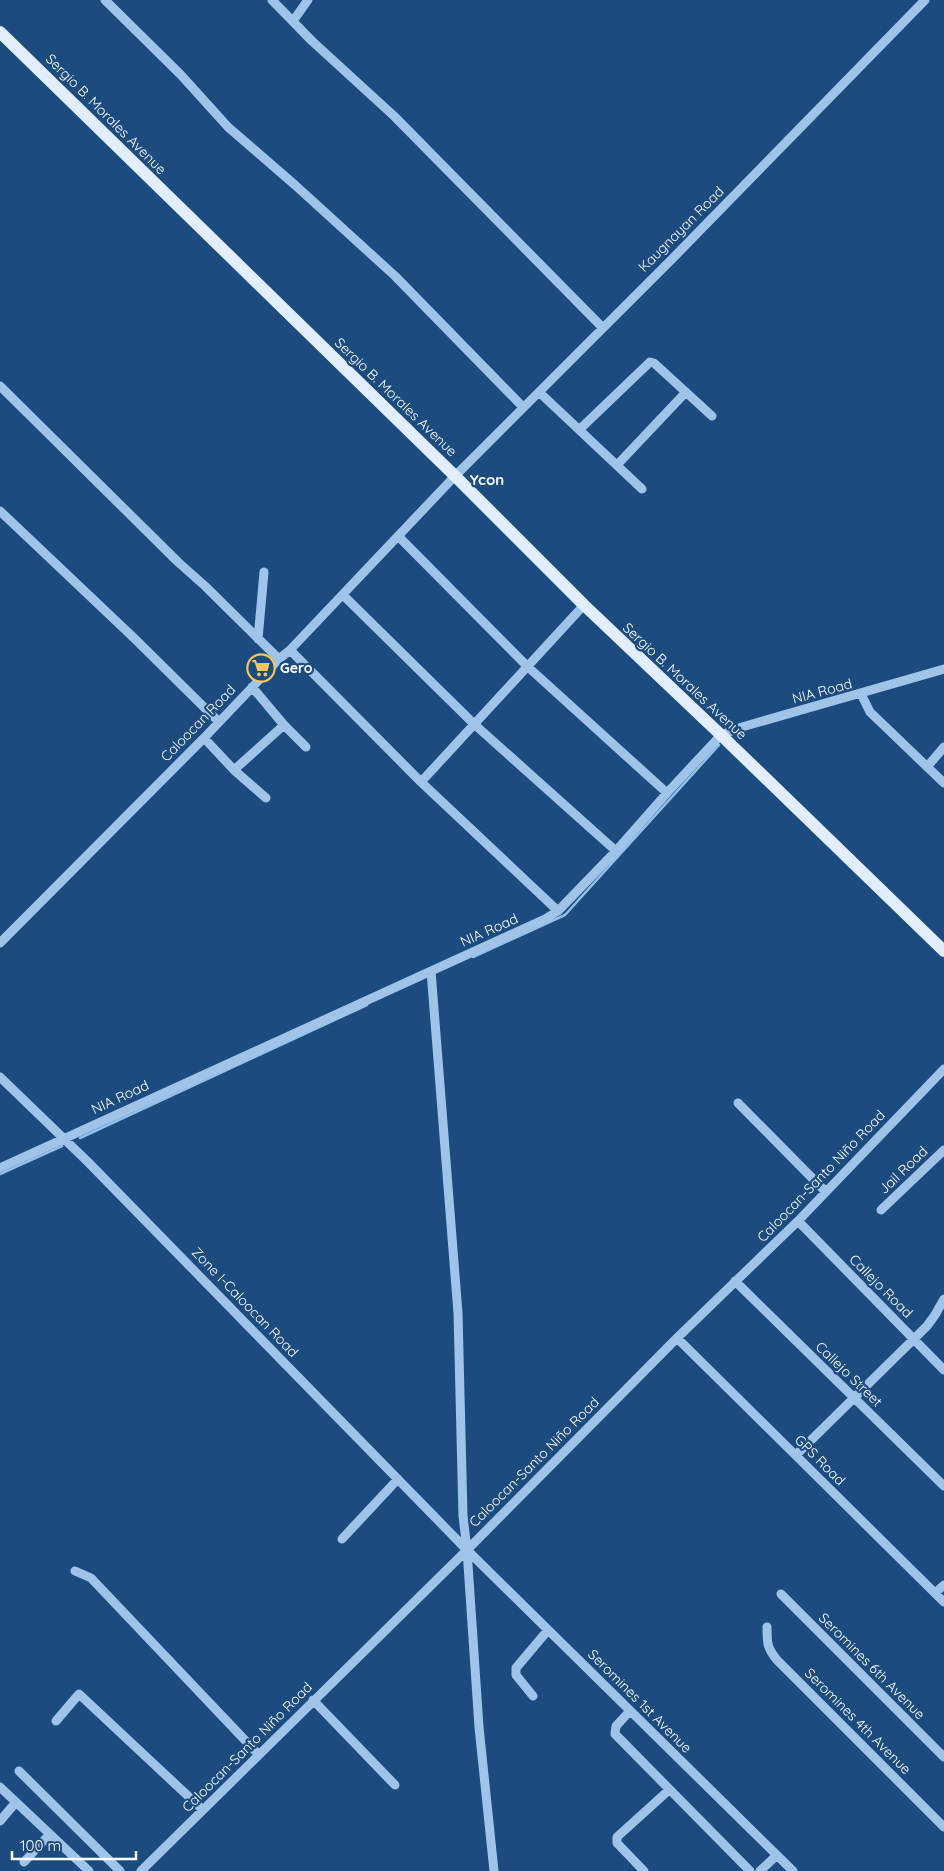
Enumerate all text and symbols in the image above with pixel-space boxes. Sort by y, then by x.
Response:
street label: Sergio B. Morales Avenue [42,50,170,178]
street label: Kaugnayan Road [634,182,728,276]
street label: Sergio B. Morales Avenue [331,334,461,460]
district label: Ycon [470,470,504,489]
street label: Sergio B. Morales Avenue [619,619,751,743]
supermarket icon: Gero [246,653,276,683]
place label: Gero [280,659,313,677]
street label: NIA Road [790,674,854,708]
street label: Caloocan Road [157,681,239,765]
street label: NIA Road [457,909,521,951]
street label: NIA Road [88,1076,152,1118]
street label: Caloocan-Santo Niño Road [753,1106,889,1246]
street label: Jail Road [875,1142,931,1198]
street label: Zone I-Caloocan Road [188,1243,302,1361]
street label: Callejo Road [845,1250,917,1322]
street label: Callejo Street [812,1338,886,1411]
street label: Caloocan-Santo Niño Road [465,1393,603,1531]
street label: GPS Road [791,1431,849,1489]
street label: Seromines 6th Avenue [815,1609,929,1723]
street label: Seromines 1st Avenue [584,1645,696,1757]
street label: Seromines 4th Avenue [801,1664,915,1778]
street label: Caloocan-Santo Niño Road [178,1678,316,1816]
scale bar [12,1828,136,1860]
text: 100 m [20,1836,61,1855]

